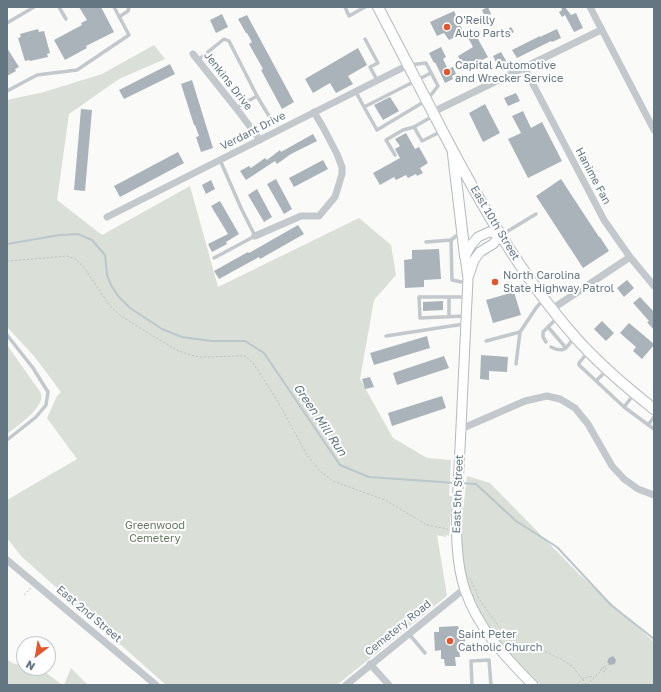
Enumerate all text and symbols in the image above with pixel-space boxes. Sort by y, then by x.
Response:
place label: O'Reilly Auto Parts [455,14,511,40]
marker: O'Reilly Auto Parts [442,22,452,32]
street label: Jenkins Drive [201,49,255,113]
place label: Capital Automotive and Wrecker Service [455,59,563,85]
marker: Capital Automotive and Wrecker Service [442,67,452,77]
street label: Verdant Drive [218,109,288,153]
street label: Hanime Fan [573,145,613,207]
street label: East 10th Street [468,183,522,263]
place label: North Carolina State Highway Patrol [503,269,614,295]
marker: North Carolina State Highway Patrol [490,277,500,287]
water label: Green Mill Run [291,381,349,459]
street label: East 5th Street [450,454,466,534]
park label: Greenwood Cemetery [125,519,185,545]
street label: East 2nd Street [54,583,124,645]
street label: Cemetery Road [362,597,434,659]
place label: Saint Peter Catholic Church [458,628,542,654]
north arrow [16,636,56,676]
marker: Saint Peter Catholic Church [445,636,455,646]
text: N [23,658,37,674]

